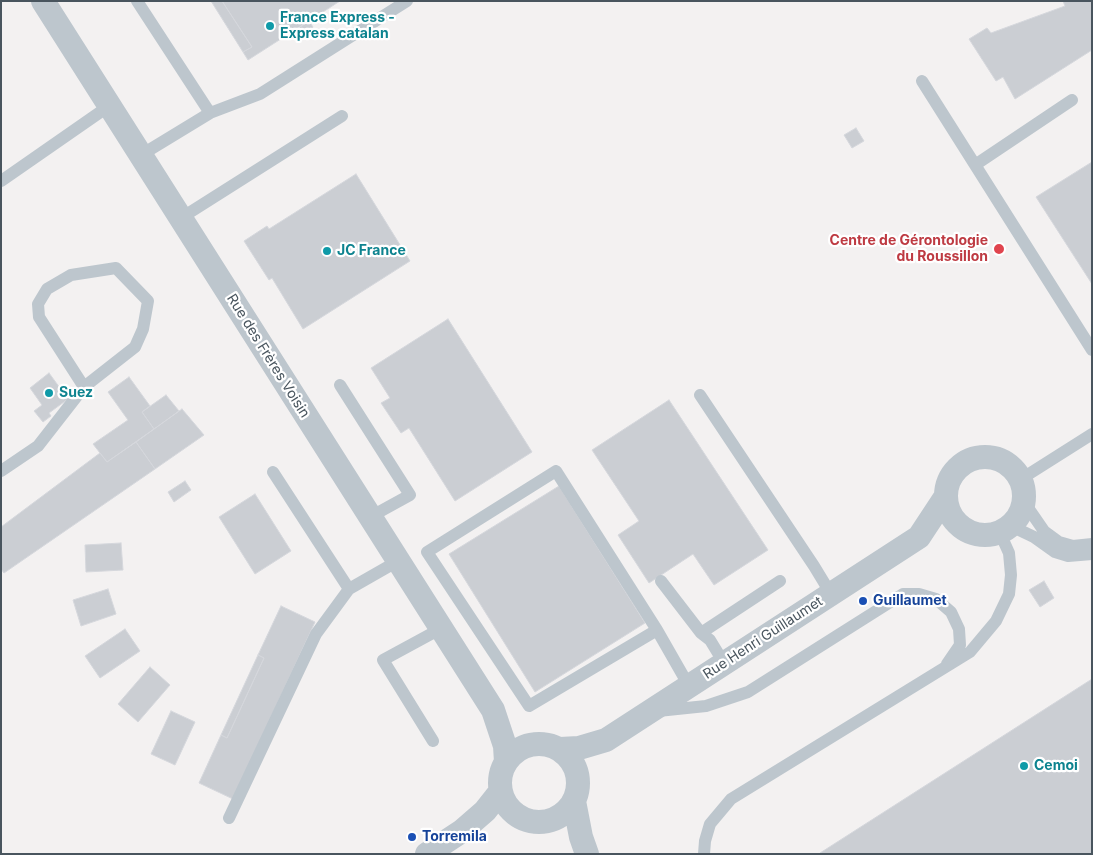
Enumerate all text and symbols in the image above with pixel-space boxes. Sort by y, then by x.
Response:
place label: France Express - Express catalan [280,10,395,42]
marker: France Express - Express catalan [264,20,276,32]
place label: Centre de Gérontologie du Roussillon [830,233,988,266]
marker: Centre de Gérontologie du Roussillon [992,242,1006,256]
place label: JC France [337,243,406,259]
marker: JC France [321,245,333,257]
street label: Rue des Frères Voisin [223,291,313,421]
place label: Suez [59,385,93,401]
marker: Suez [43,387,55,399]
street label: Rue Henri Guillaumet [700,593,826,683]
place label: Guillaumet [873,593,947,609]
marker: Guillaumet [857,595,869,607]
place label: Cemoi [1034,758,1078,774]
marker: Cemoi [1018,760,1030,772]
place label: Torremila [422,829,487,845]
marker: Torremila [406,831,418,843]

